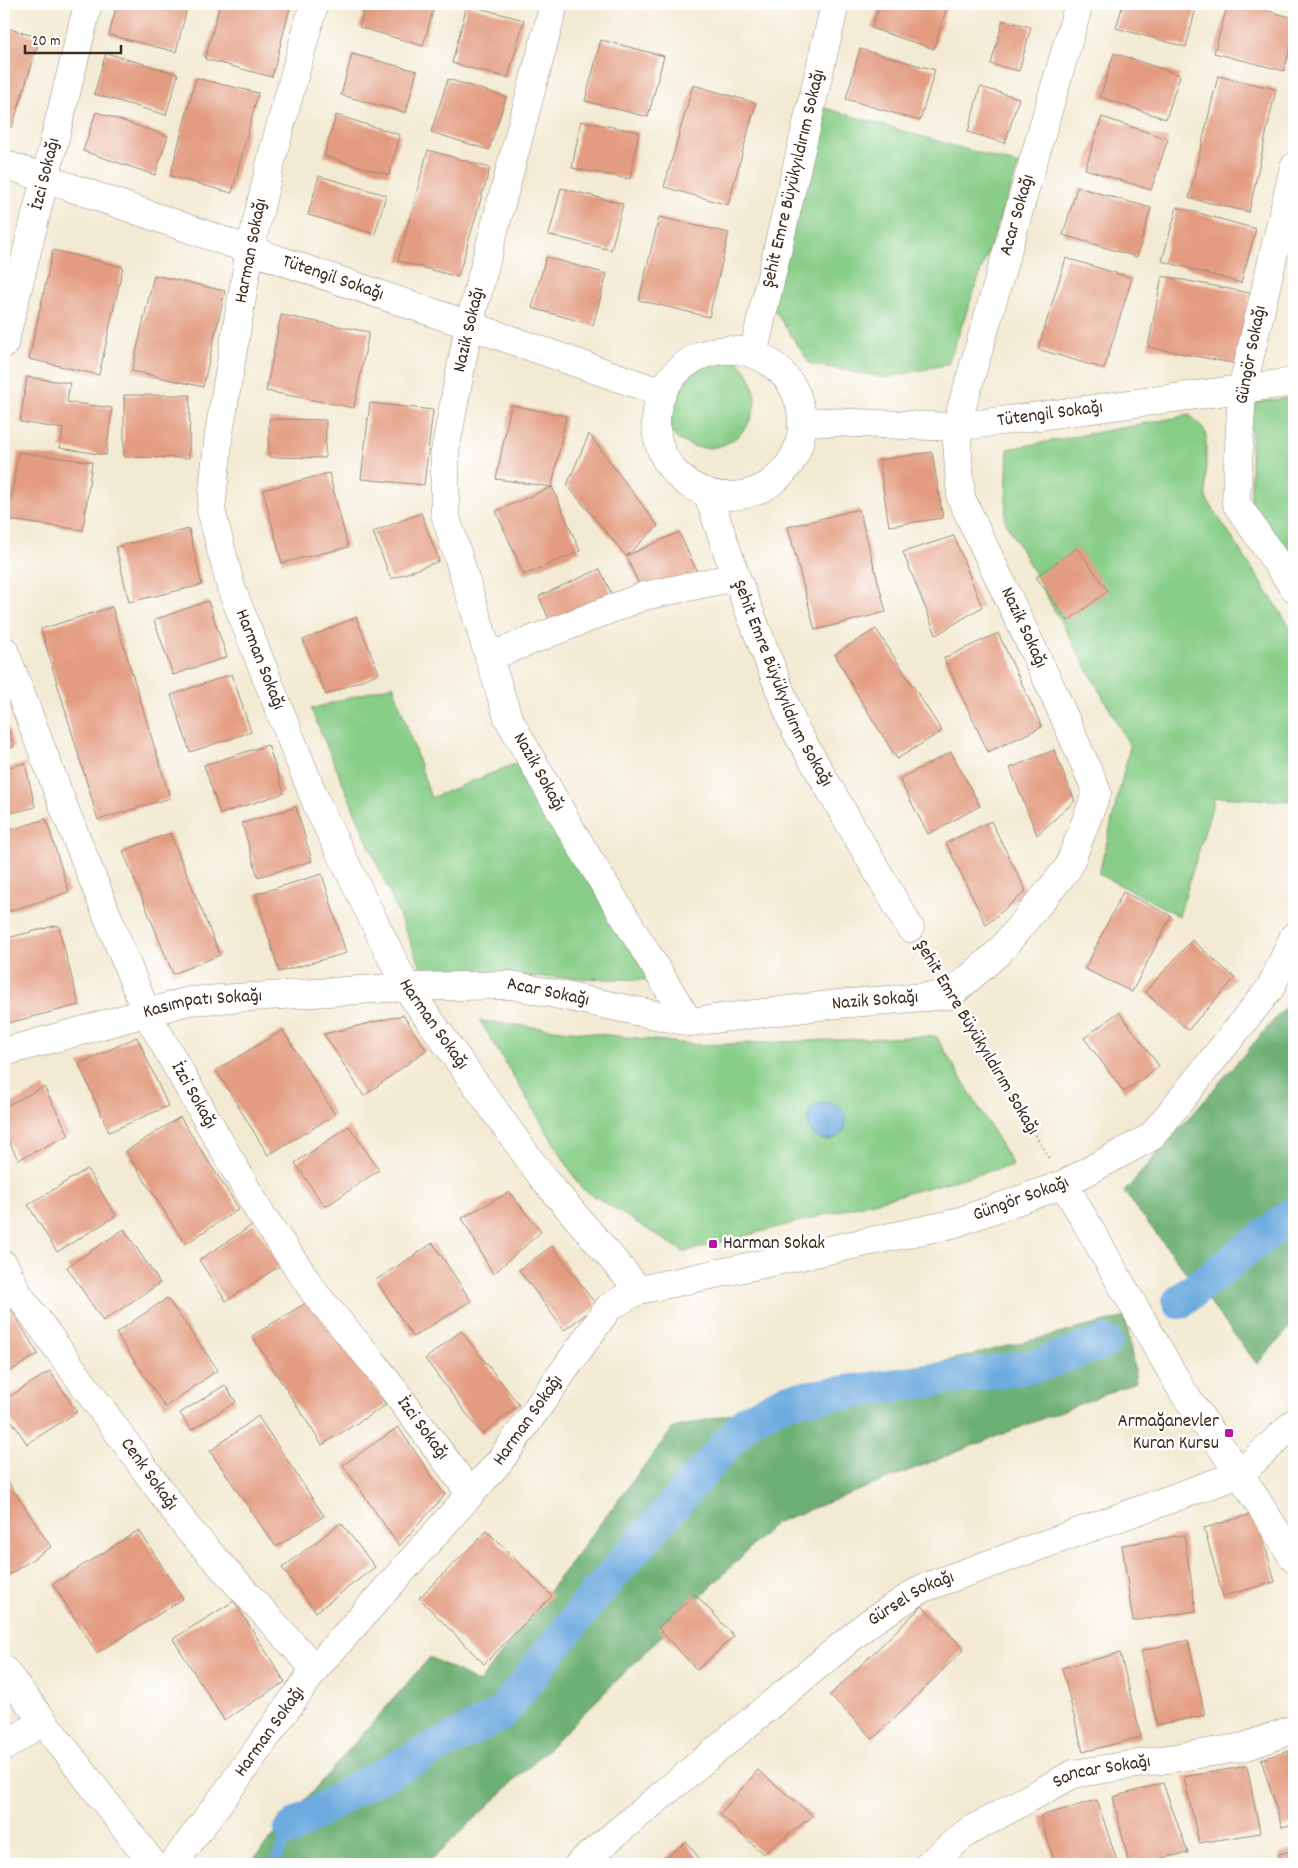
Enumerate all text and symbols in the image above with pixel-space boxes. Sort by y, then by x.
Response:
scale bar [25,22,121,54]
text: 20 m [32,31,60,53]
street label: Şehit Emre Büyükyıldırım Sokağı [755,67,833,291]
street label: İzci Sokağı [24,135,68,213]
street label: Acar Sokağı [993,171,1042,259]
street label: Harman Sokağı [229,196,275,306]
street label: Tütengil Sokağı [278,248,387,308]
street label: Nazik Sokağı [447,285,493,375]
street label: Güngör Sokağı [1229,303,1275,407]
street label: Tütengil Sokağı [996,394,1104,435]
street label: Şehit Emre Büyükyıldırım Sokağı [725,576,839,792]
street label: Nazik Sokağı [992,583,1054,673]
street label: Harman Sokağı [227,605,292,714]
street label: Nazik Sokağı [506,728,572,816]
street label: Şehit Emre Büyükyıldırım Sokağı [907,935,1045,1141]
street label: Acar Sokağı [506,971,592,1014]
street label: Harman Sokağı [391,975,475,1076]
street label: Kasımpatı Sokağı [140,983,263,1027]
street label: Nazik Sokağı [830,984,919,1018]
street label: İzci Sokağı [164,1057,223,1134]
street label: Güngör Sokağı [969,1170,1074,1229]
place label: Harman Sokak [723,1231,825,1258]
marker: Harman Sokak [707,1238,719,1250]
street label: Harman Sokağı [487,1369,570,1472]
street label: İzci Sokağı [390,1391,455,1466]
place label: Armağanevler Kuran Kursu [1117,1409,1219,1458]
marker: Armağanevler Kuran Kursu [1223,1427,1235,1439]
street label: Cenk Sokağı [113,1433,184,1517]
street label: Gürsel Sokağı [863,1564,958,1634]
street label: Harman Sokağı [228,1681,312,1783]
street label: Sancar Sokağı [1048,1748,1152,1796]

